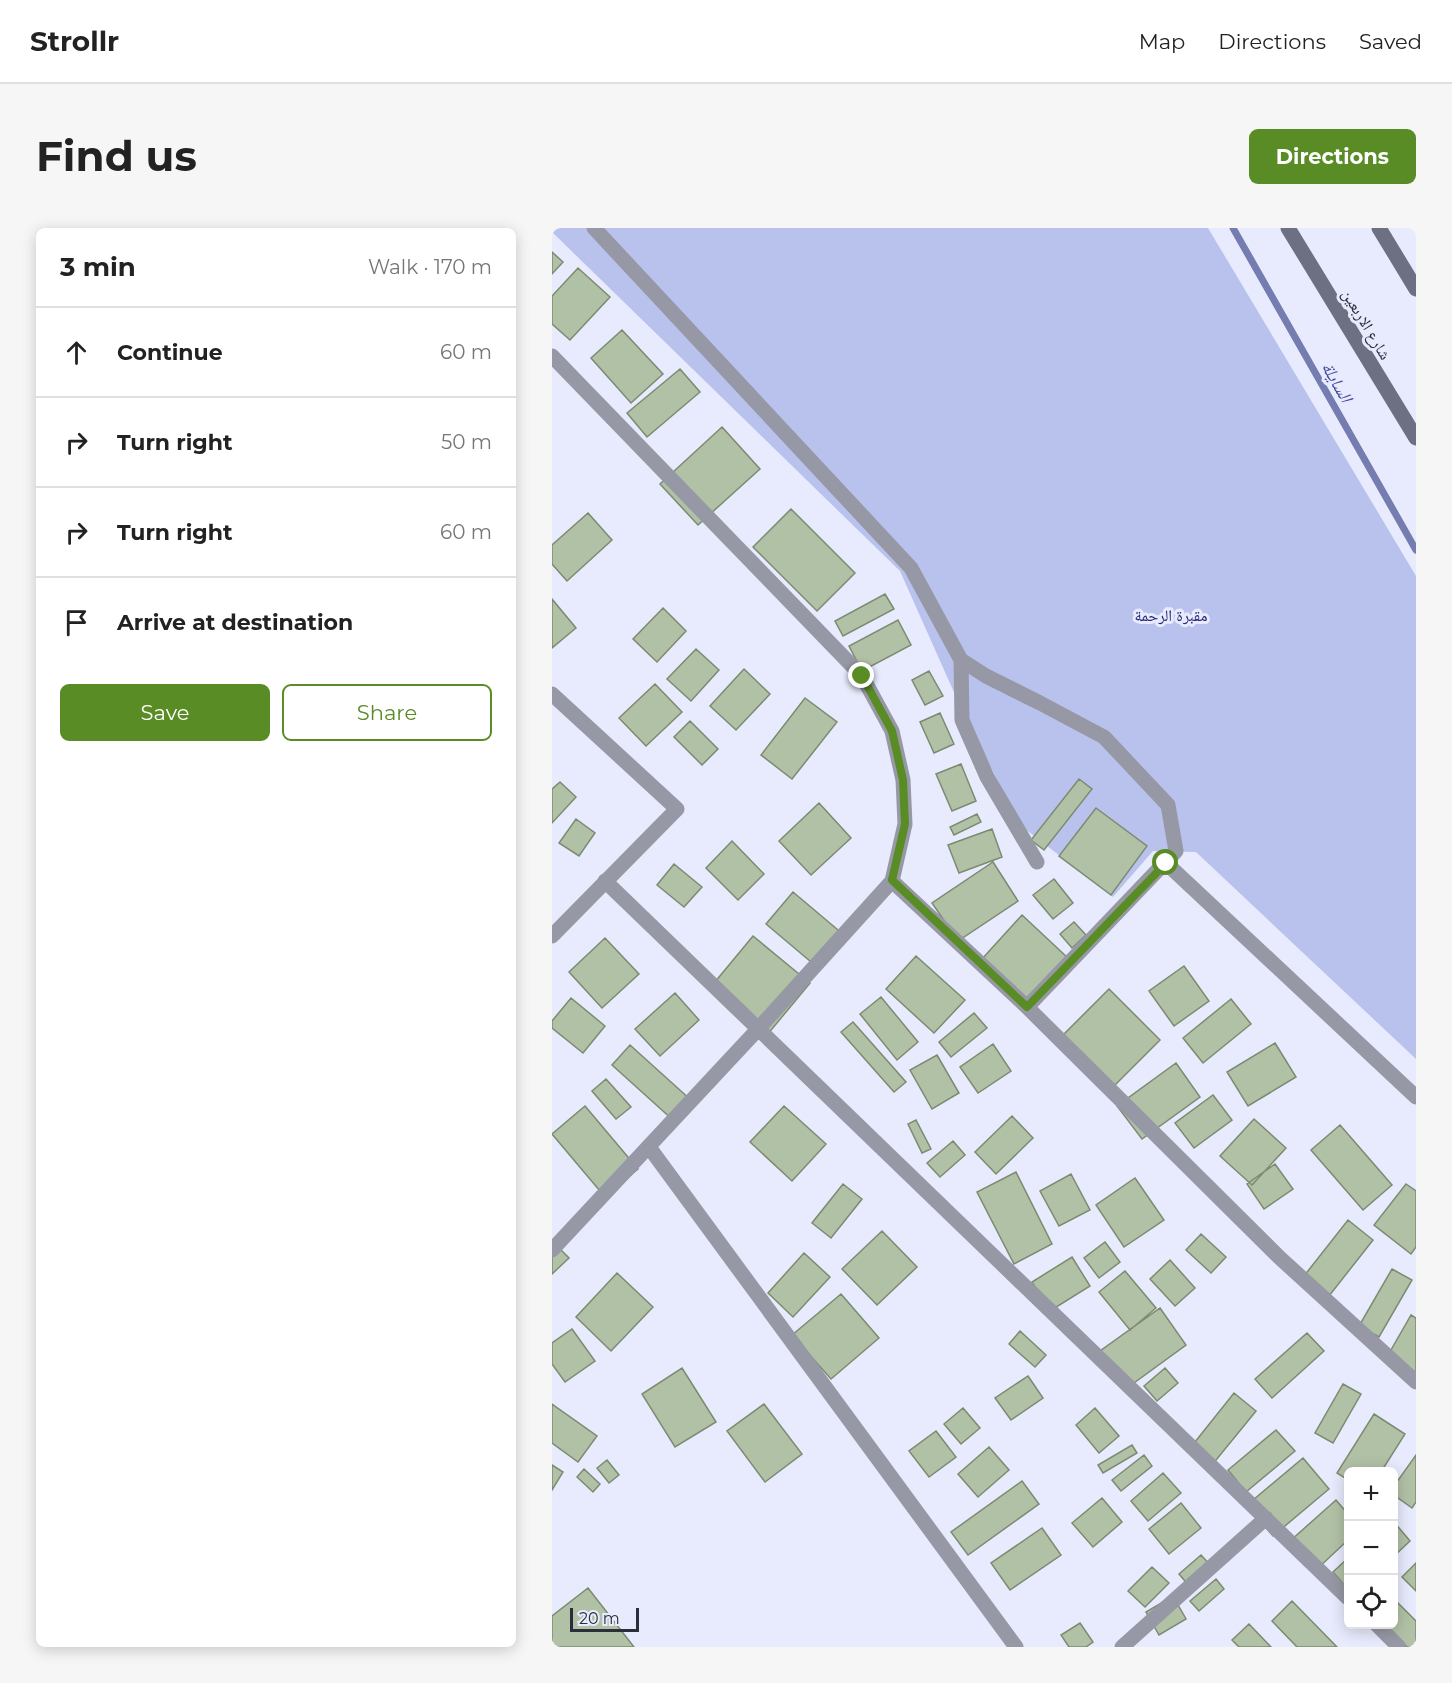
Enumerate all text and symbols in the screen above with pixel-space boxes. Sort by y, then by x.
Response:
text: Strollr [30,24,119,58]
text: Map [1139,29,1185,54]
text: Directions [1218,29,1326,54]
text: Saved [1359,29,1422,54]
button: Directions [1249,129,1416,184]
text: Find us [36,130,197,182]
text: 3 min [60,251,136,283]
text: Walk · 170 m [368,255,492,279]
street label: شارع الاربعين [1337,285,1395,364]
icon: ahead [60,336,93,369]
text: Continue [117,339,223,366]
text: 60 m [440,340,492,364]
water label: السايلة [1317,358,1358,408]
icon: right [60,426,93,459]
text: Turn right [117,429,232,456]
text: 50 m [441,430,492,454]
icon: right [60,516,93,549]
text: Turn right [117,519,232,546]
text: 60 m [440,520,492,544]
icon: arrive [60,606,93,639]
park label: مقبرة الرحمة [1134,606,1208,625]
text: Arrive at destination [117,609,353,636]
route end [848,662,874,688]
button: Save [60,684,270,741]
button: Share [282,684,492,741]
route start [1152,849,1178,875]
map controls [1344,1467,1398,1629]
button: + [1344,1467,1398,1521]
button: − [1344,1521,1398,1575]
button: locate [1344,1575,1398,1629]
scale bar [570,1605,639,1632]
text: 20 m [579,1609,620,1628]

